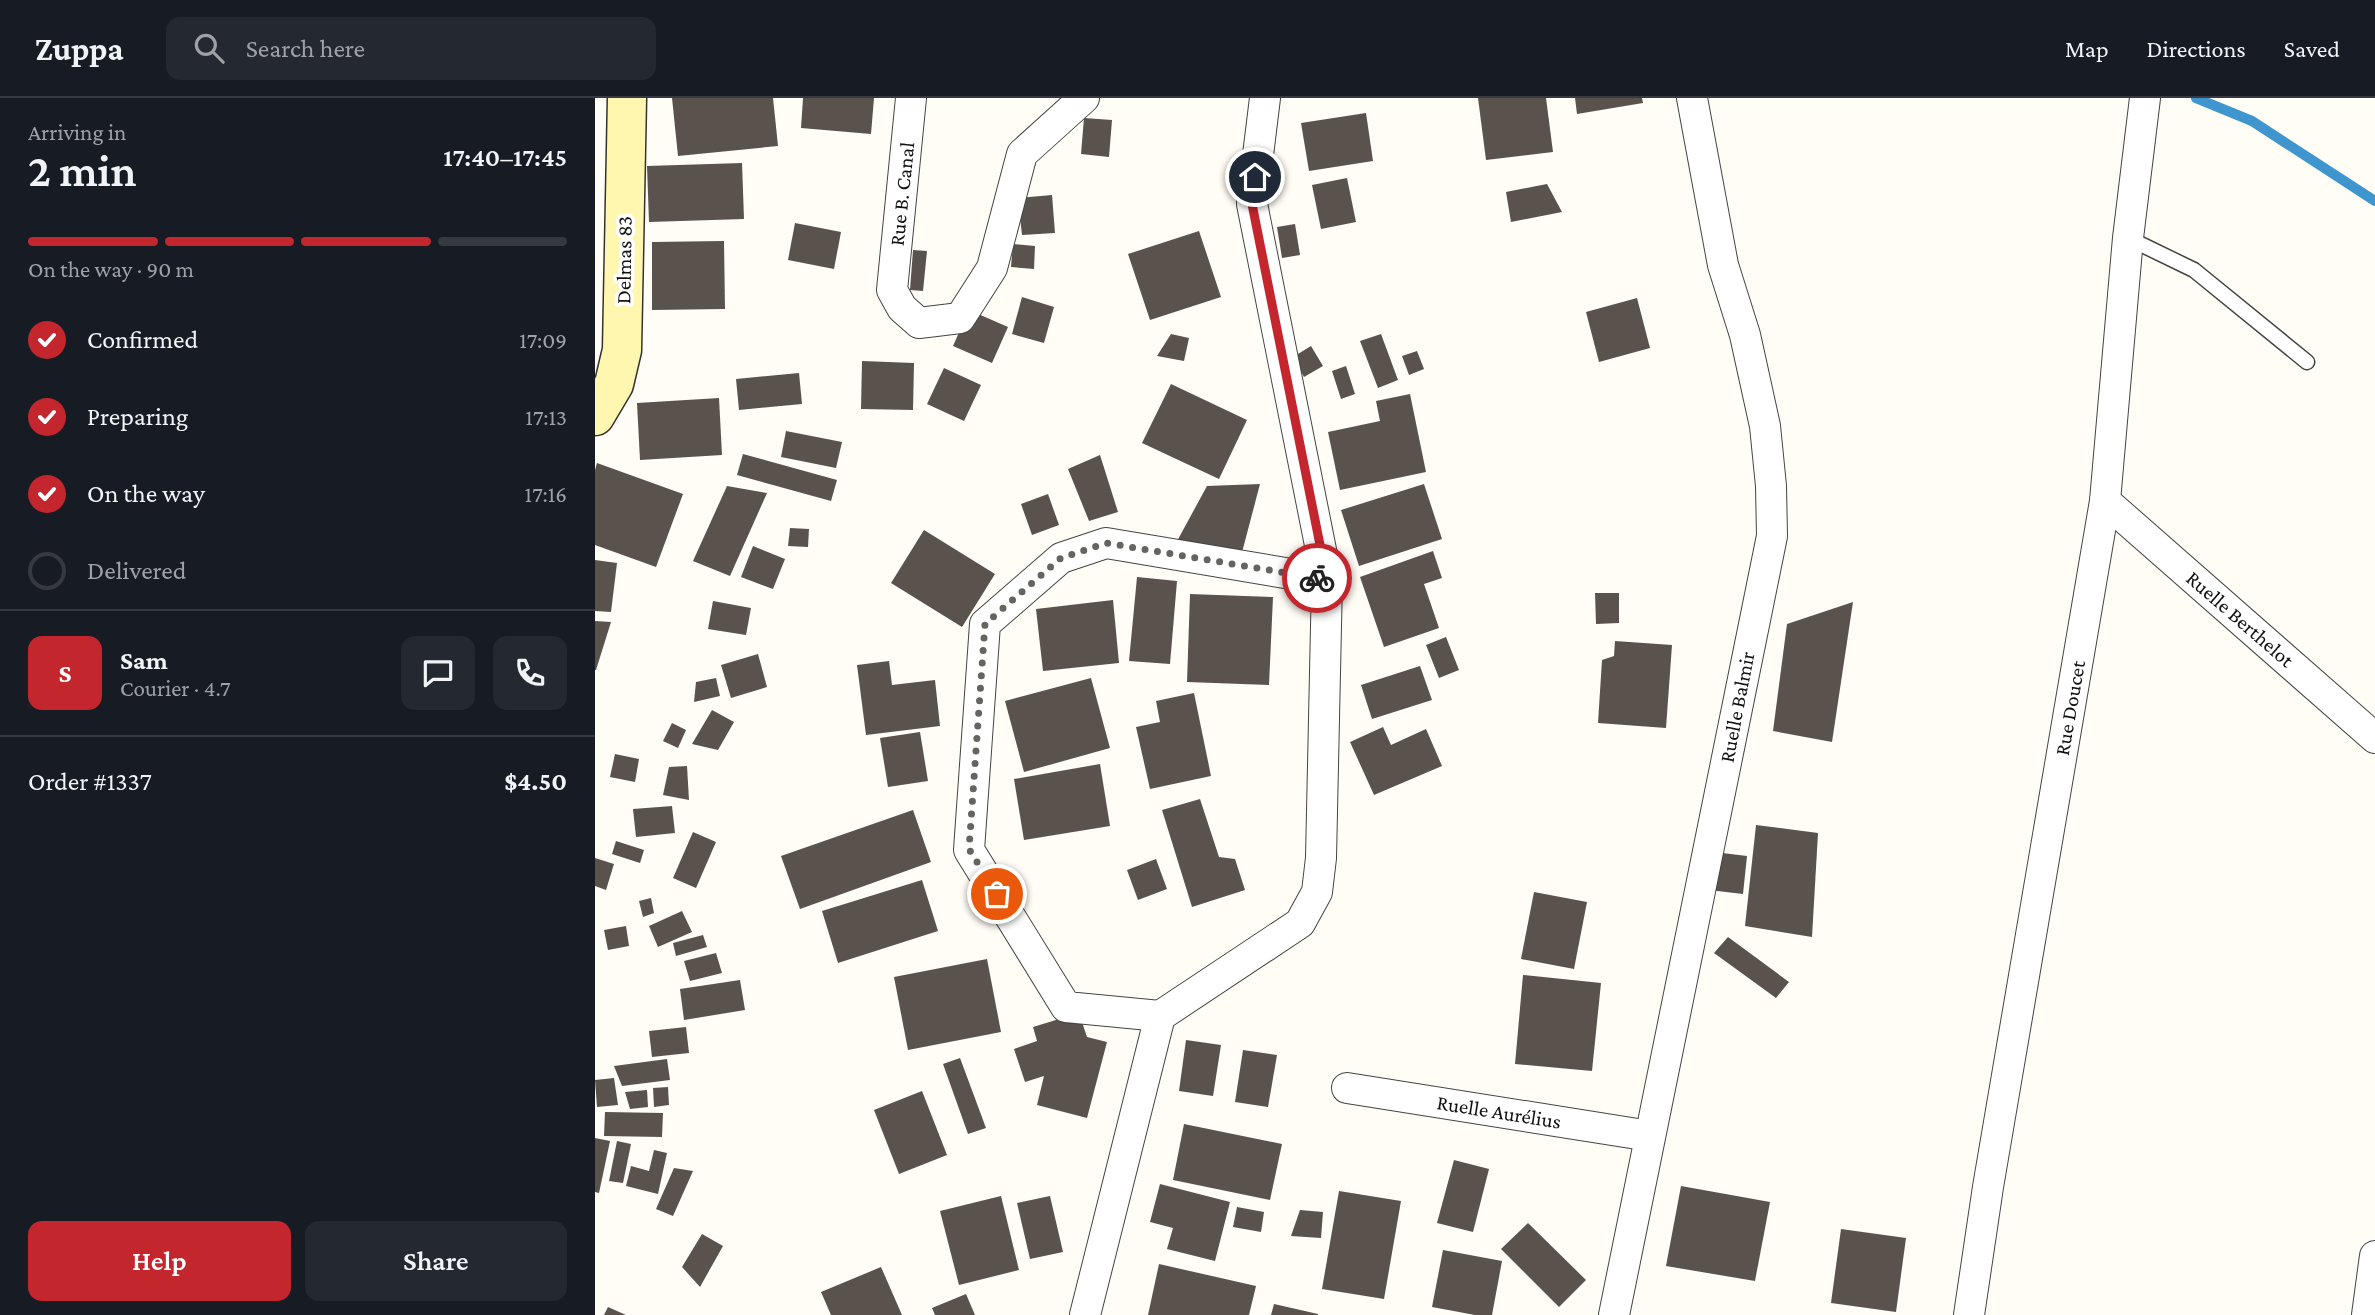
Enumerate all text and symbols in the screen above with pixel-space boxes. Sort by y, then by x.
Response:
search box [166,17,656,80]
icon: search [190,29,228,67]
text: Zuppa [35,30,124,67]
text: Search here [246,34,365,63]
text: Map [2065,35,2109,62]
text: Directions [2147,35,2246,62]
text: Saved [2284,35,2340,62]
text: Arriving in [28,119,126,145]
street label: Rue B. Canal [885,141,919,247]
text: 17:40–17:45 [443,143,567,172]
text: 2 min [28,145,136,196]
pin [1225,147,1285,207]
icon: home [1236,158,1274,196]
street label: Delmas 83 [611,216,637,304]
text: On the way · 90 m [28,256,194,282]
icon: check [28,321,66,359]
text: Confirmed [87,325,198,354]
text: 17:09 [519,327,567,353]
icon: check [28,398,66,436]
text: Preparing [87,402,188,431]
text: 17:13 [525,404,567,430]
icon: check [28,475,66,513]
text: On the way [87,479,205,508]
text: 17:16 [525,481,567,507]
courier [1282,543,1352,613]
text: Delivered [87,556,186,585]
icon: bike [1298,559,1336,597]
street label: Ruelle Berthelot [2181,566,2299,673]
button: chat [401,636,475,710]
button: phone [493,636,567,710]
text: Sam [120,646,168,675]
street label: Ruelle Balmir [1714,649,1760,765]
street label: Rue Doucet [2050,658,2090,757]
text: S [59,659,72,688]
text: Courier · 4.7 [120,675,231,701]
text: Order #1337 [28,767,152,796]
text: $4.50 [504,767,567,796]
pin [967,864,1027,924]
icon: bag [978,875,1016,913]
street label: Ruelle Aurélius [1435,1090,1563,1134]
button: Help [28,1221,291,1301]
button: Share [305,1221,567,1301]

